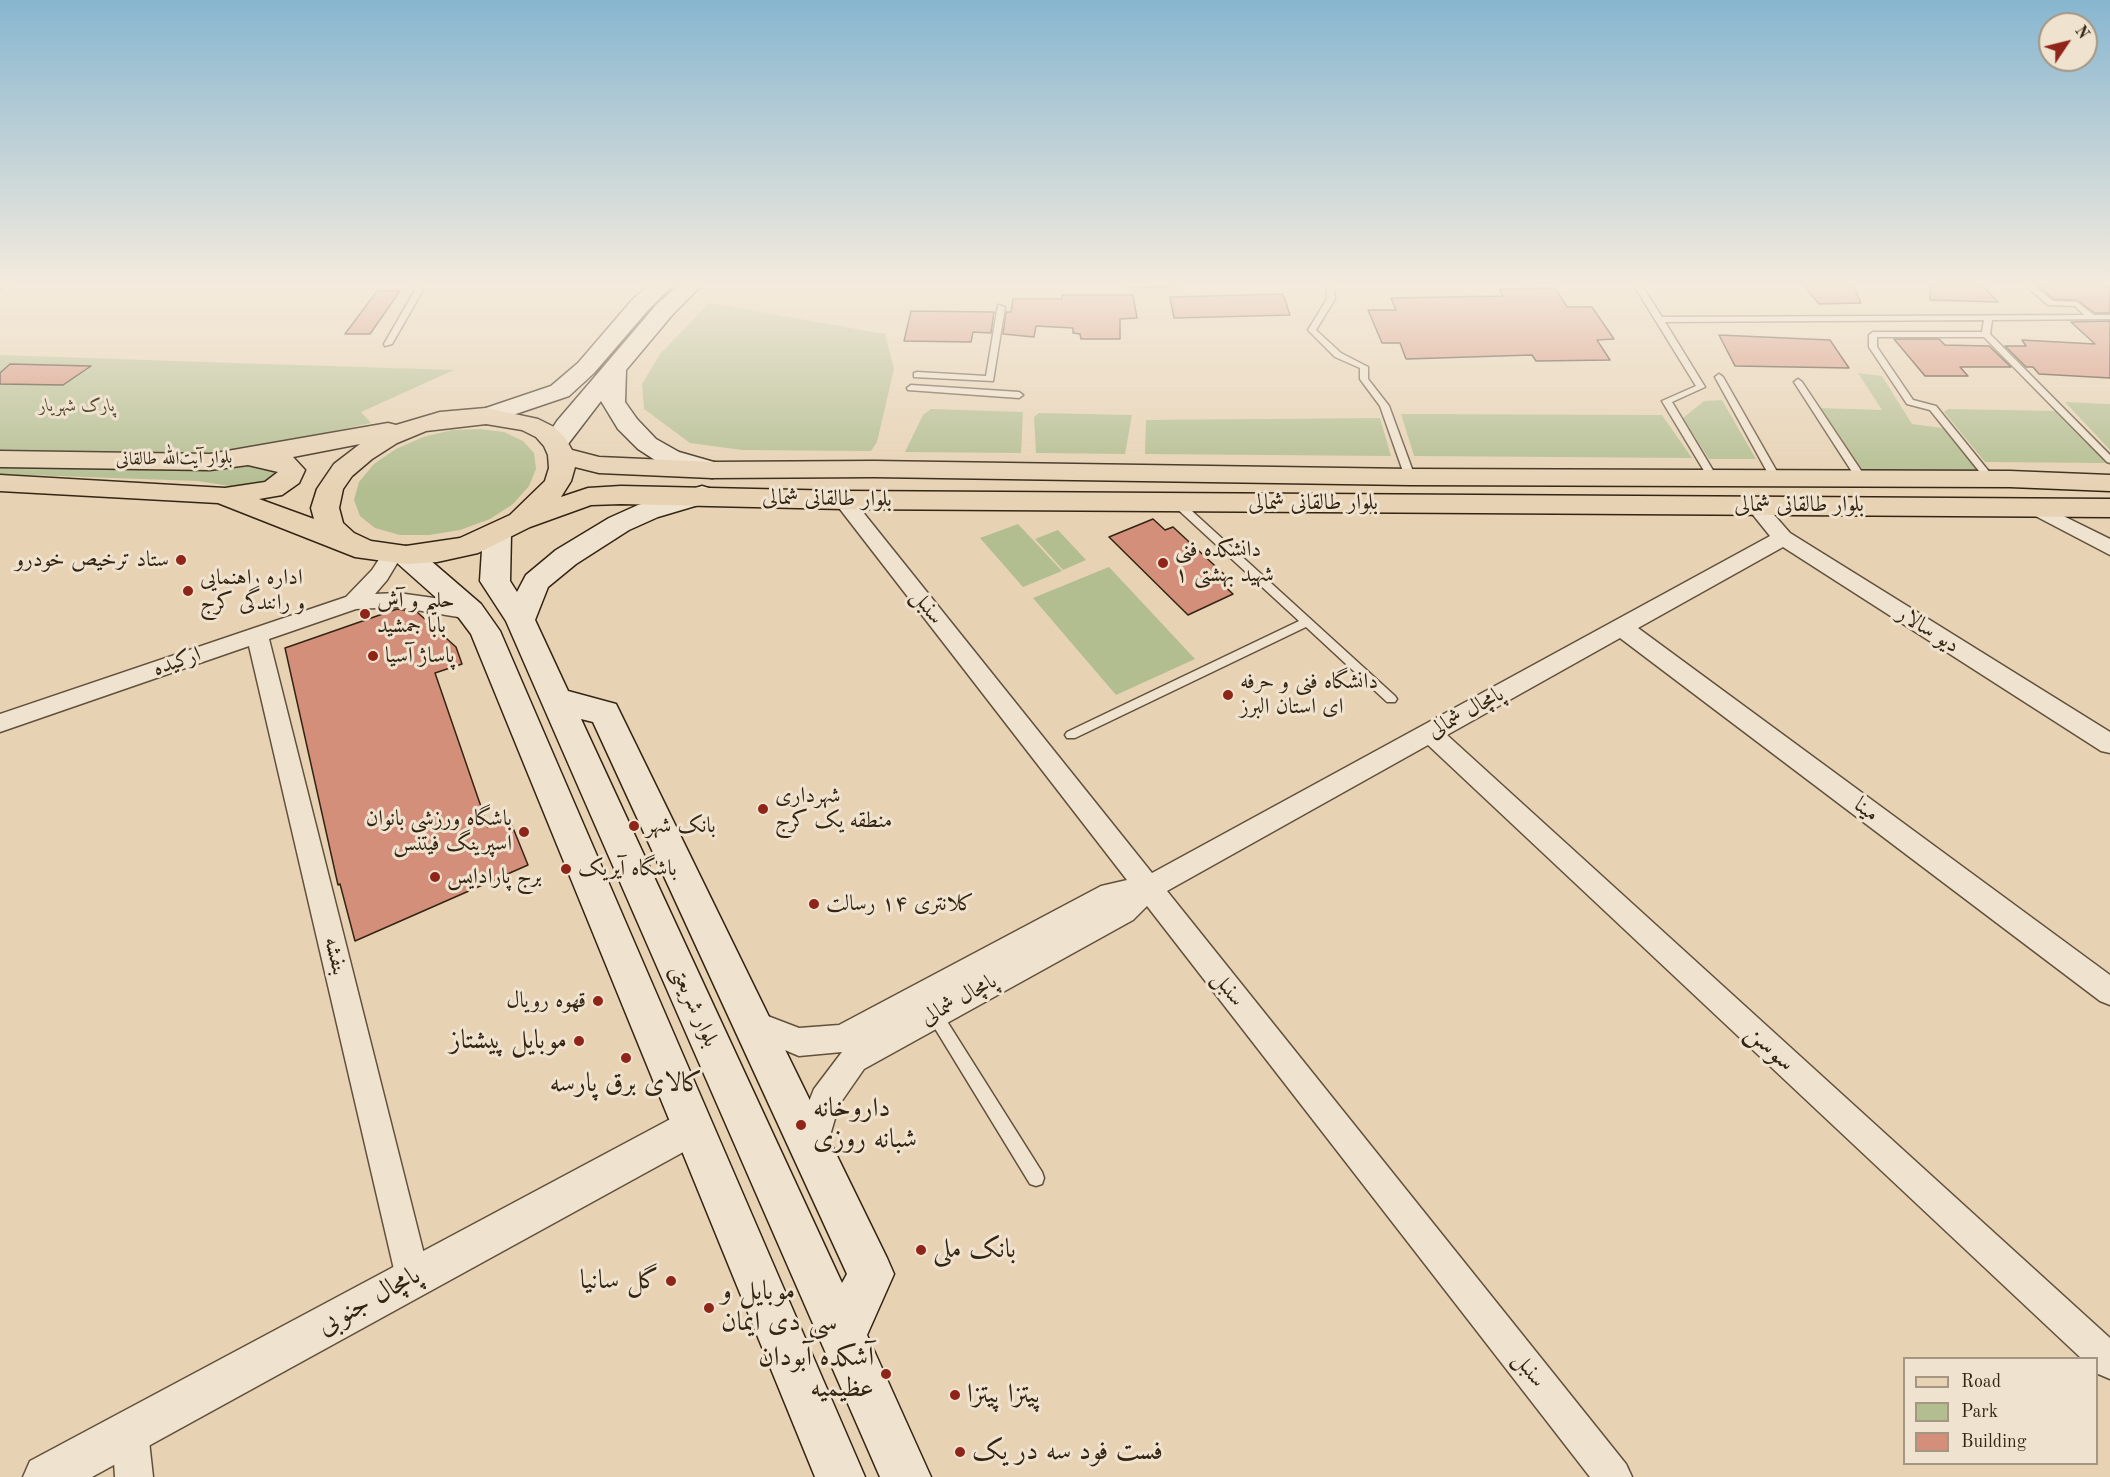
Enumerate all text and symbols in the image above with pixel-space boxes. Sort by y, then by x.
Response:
north arrow [2038,12,2098,72]
text: N [2071,23,2091,42]
park label: پارک شهریار [39,395,115,417]
street label: بلوار آیت‌الله طالقانی [115,447,233,471]
street label: بلوار طالقانی شمالی [762,485,892,513]
street label: بلوار طالقانی شمالی [1248,490,1378,516]
street label: بلوار طالقانی شمالی [1734,492,1864,518]
place label: دانشکده فنی شهید بهشتی ۱ [1175,537,1274,588]
place label: ستاد ترخیص خودرو [15,547,169,573]
marker: ستاد ترخیص خودرو [174,553,188,567]
marker: دانشکده فنی شهید بهشتی ۱ [1156,556,1170,570]
place label: اداره راهنمایی و رانندگی کرج [200,565,305,616]
marker: اداره راهنمایی و رانندگی کرج [181,584,195,598]
street label: سنبل [905,584,949,630]
place label: حلیم و آش بابا جمشید [377,588,455,640]
street label: دیو سالار [1892,601,1964,659]
marker: حلیم و آش بابا جمشید [358,607,372,621]
street label: ارکیده [150,642,204,682]
place label: پاساژ آسیا [385,643,454,669]
marker: پاساژ آسیا [366,649,380,663]
place label: دانشگاه فنی و حرفه ای استان البرز [1240,669,1378,720]
street label: پامچال شمالی [1423,681,1509,745]
marker: دانشگاه فنی و حرفه ای استان البرز [1221,688,1235,702]
place label: شهرداری منطقه یک کرج [775,783,892,834]
street label: مینا [1848,792,1884,828]
marker: شهرداری منطقه یک کرج [756,802,770,816]
place label: باشگاه ورزشی بانوان اسپرینگ فیتنس [366,806,512,858]
place label: بانک شهر [646,813,716,839]
marker: بانک شهر [627,819,641,833]
marker: باشگاه ورزشی بانوان اسپرینگ فیتنس [517,825,531,839]
place label: باشگاه آیریک [578,856,677,882]
marker: باشگاه آیریک [559,862,573,876]
place label: برج پارادایس [447,864,542,890]
marker: برج پارادایس [428,870,442,884]
place label: کلانتری ۱۴ رسالت [826,891,974,917]
marker: کلانتری ۱۴ رسالت [807,897,821,911]
street label: بنفشه [318,934,352,978]
street label: بلوار شریعتی [664,961,724,1051]
street label: سنبل [1206,966,1250,1012]
street label: پامچال شمالی [916,968,1002,1032]
place label: قهوه رویال [506,988,586,1014]
marker: قهوه رویال [591,994,605,1008]
street label: سوسن [1738,1017,1802,1079]
place label: موبایل پیشتاز [450,1025,567,1057]
marker: موبایل پیشتاز [572,1034,586,1048]
marker: کالای برق پارسه [619,1051,633,1065]
place label: کالای برق پارسه [549,1068,703,1100]
place label: داروخانه شبانه روزی [813,1093,917,1156]
marker: داروخانه شبانه روزی [794,1118,808,1132]
place label: بانک ملی [933,1234,1016,1266]
marker: بانک ملی [914,1243,928,1257]
street label: پامچال جنوبی [312,1259,426,1343]
place label: گل سانیا [580,1265,659,1297]
marker: گل سانیا [664,1274,678,1288]
place label: موبایل و سی دی ایمان [721,1276,837,1339]
marker: موبایل و سی دی ایمان [702,1301,716,1315]
place label: آشکده آبودان عظیمیه [758,1342,874,1405]
street label: سنبل [1507,1347,1551,1393]
legend [1903,1357,2098,1465]
marker: آشکده آبودان عظیمیه [879,1367,893,1381]
text: Road [1961,1373,2001,1391]
place label: پیتزا پیتزا [967,1379,1041,1411]
marker: پیتزا پیتزا [948,1388,962,1402]
text: Park [1961,1403,1998,1421]
text: Building [1961,1433,2026,1451]
place label: فست فود سه در یک [972,1436,1163,1468]
marker: فست فود سه در یک [953,1445,967,1459]

